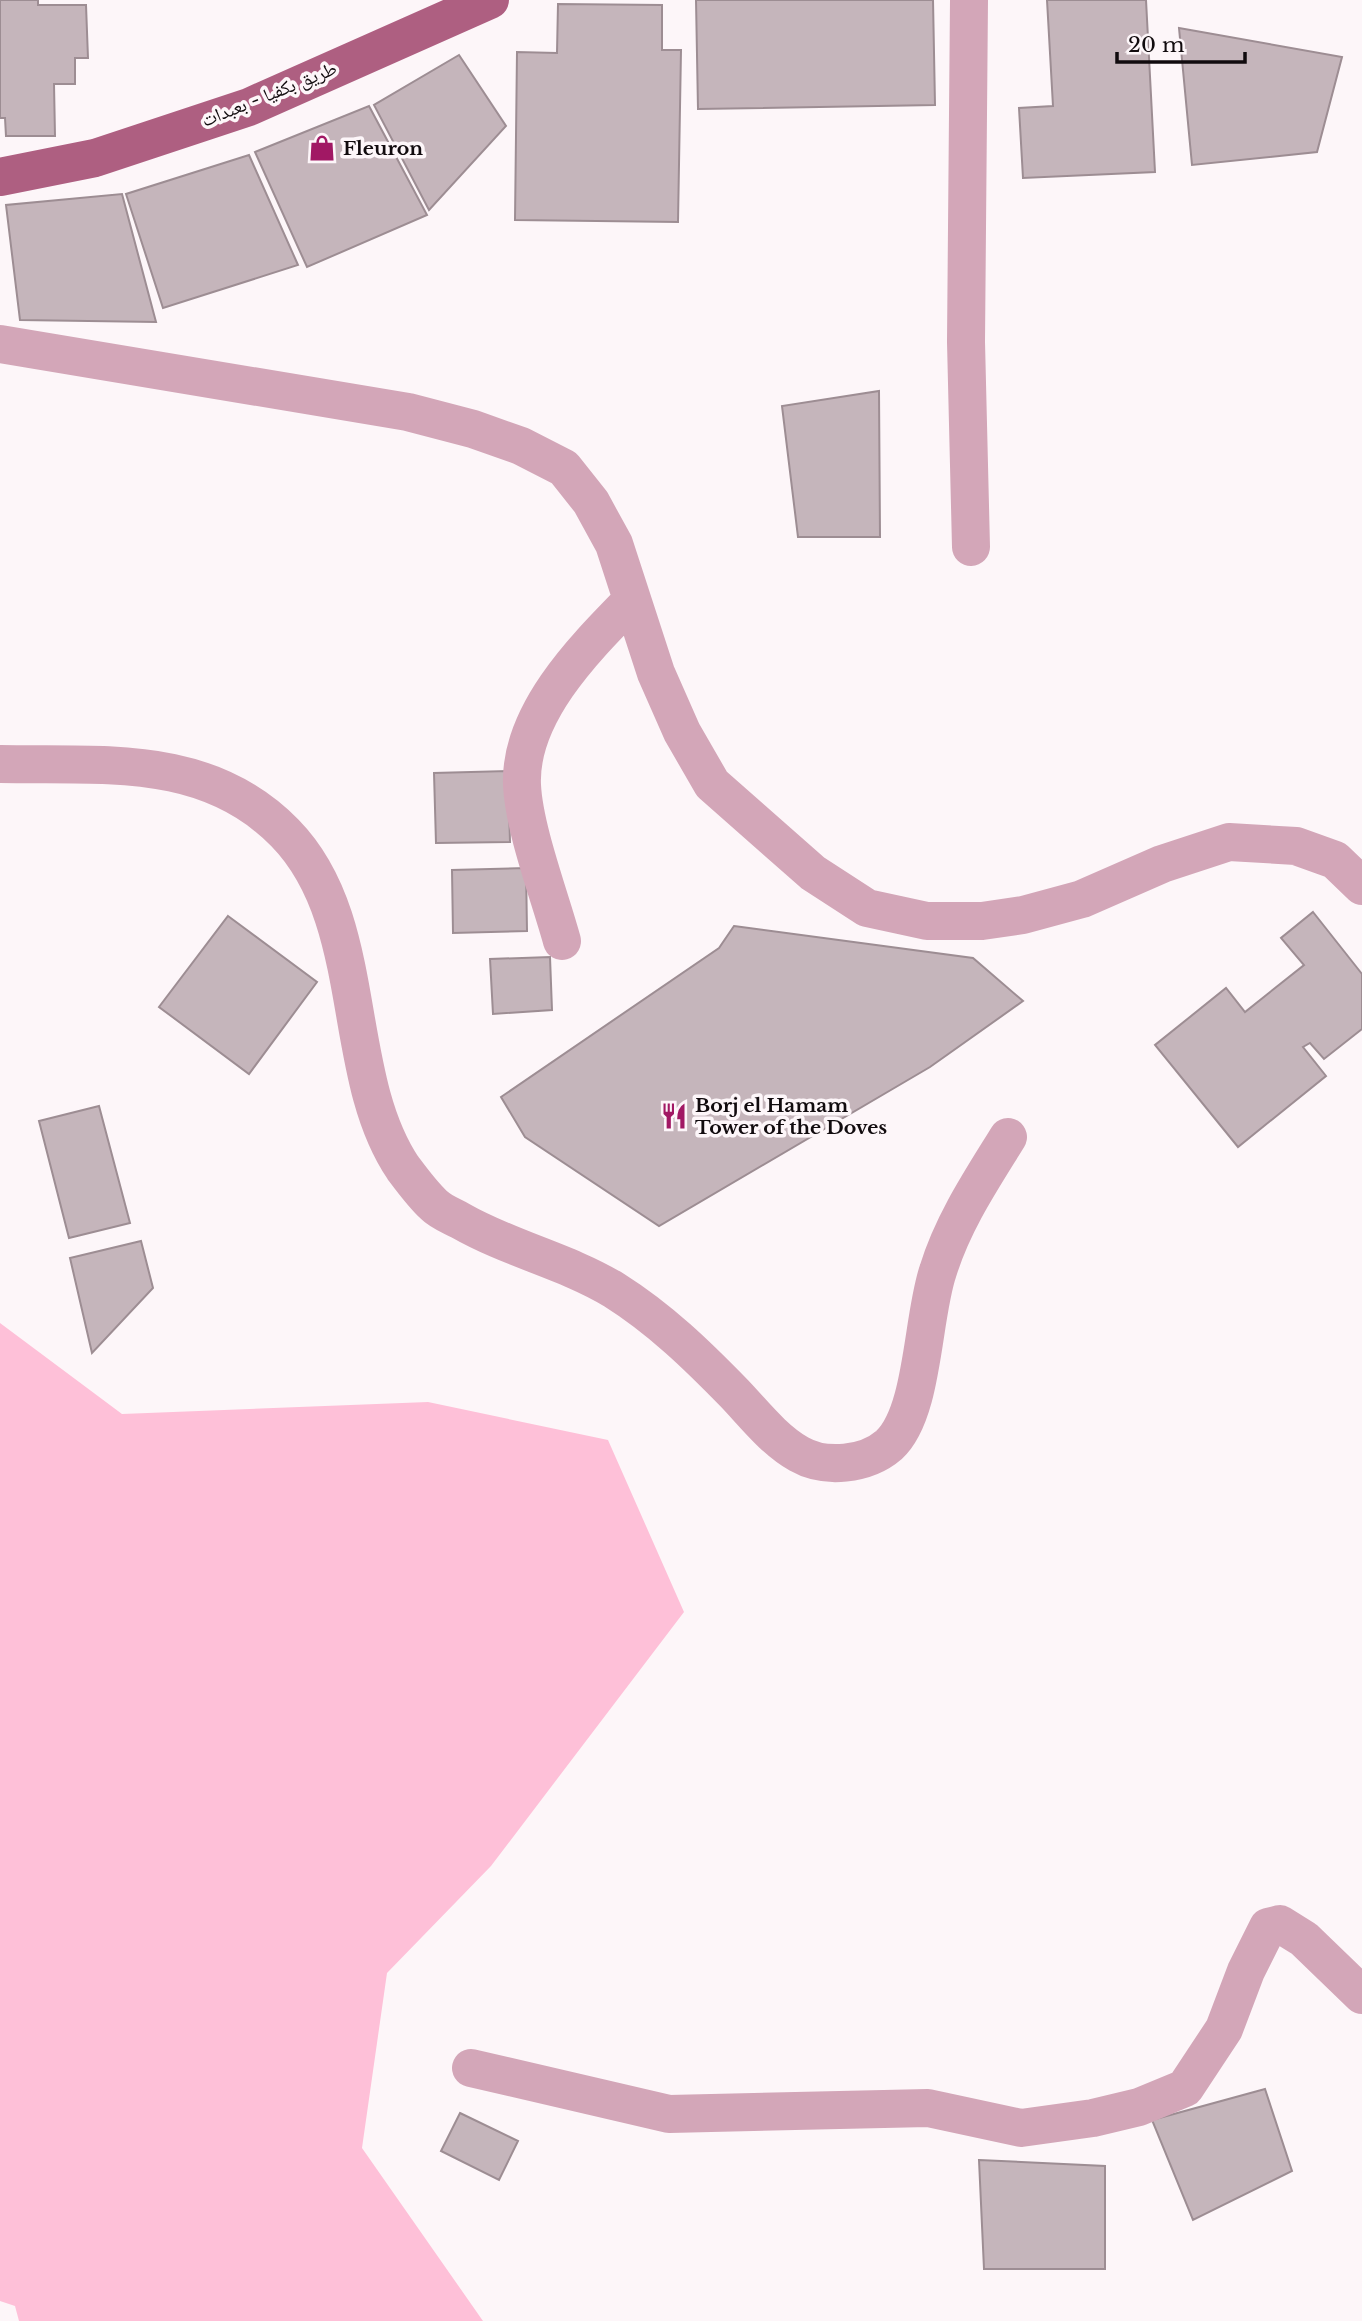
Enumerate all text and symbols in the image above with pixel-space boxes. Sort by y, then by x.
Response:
scale bar [1117,21,1245,65]
text: 20 m [1128,32,1185,58]
street label: طريق بكفيا - بعبدات [198,56,340,132]
shop icon: Fleuron [307,133,337,163]
place label: Fleuron [343,137,423,160]
place label: Borj el Hamam Tower of the Doves [695,1094,887,1139]
restaurant icon: Borj el Hamam Tower of the Doves [659,1101,689,1131]

